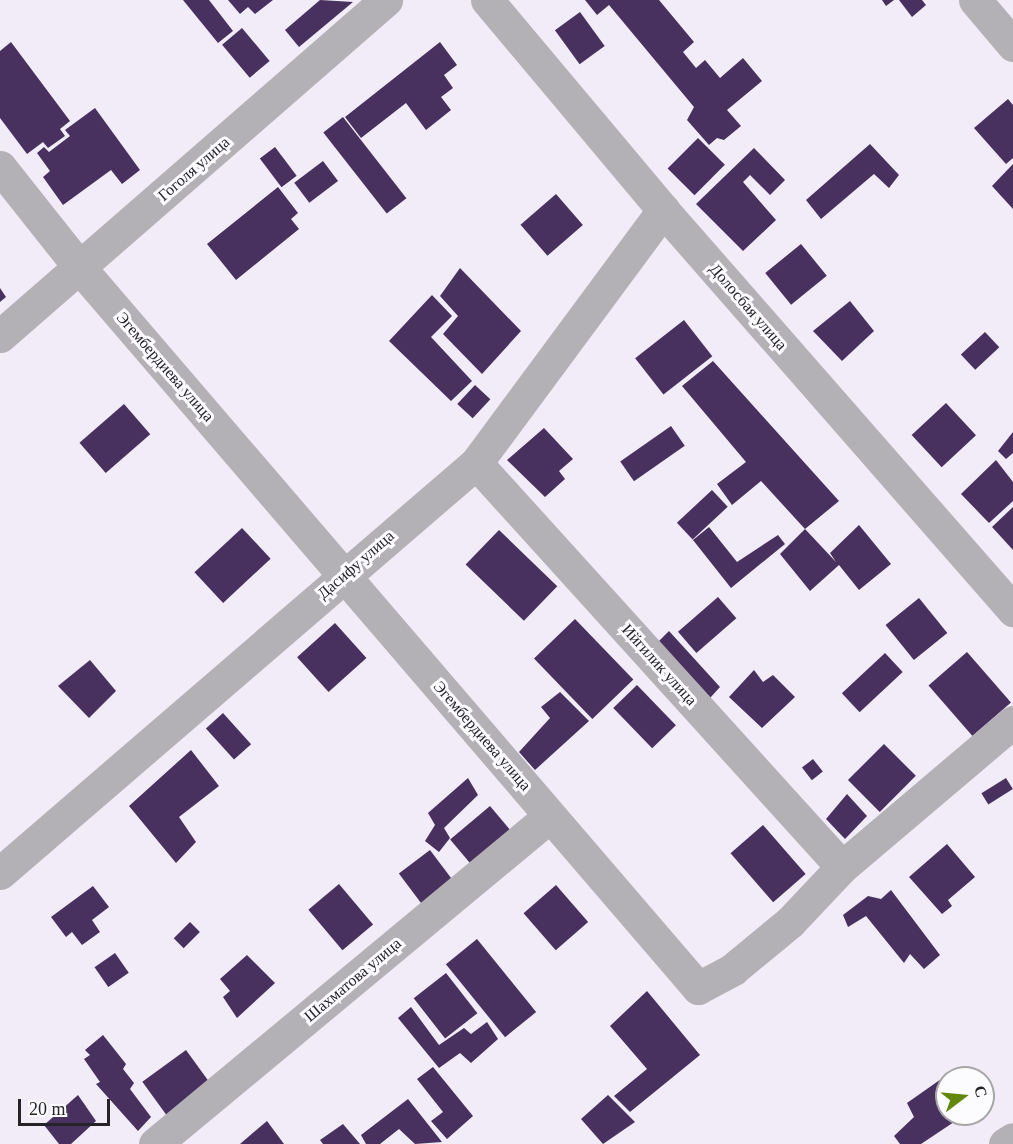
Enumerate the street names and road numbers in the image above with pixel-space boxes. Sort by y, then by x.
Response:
street label: Гоголя улица [154,133,234,205]
street label: Долосбая улица [705,260,791,354]
street label: Эгембердиева улица [112,308,218,426]
street label: Дасифу улица [314,527,398,603]
street label: Ийгилик улица [617,620,701,710]
street label: Эгембердиева улица [429,677,535,795]
street label: Шахматова улица [301,934,405,1026]

